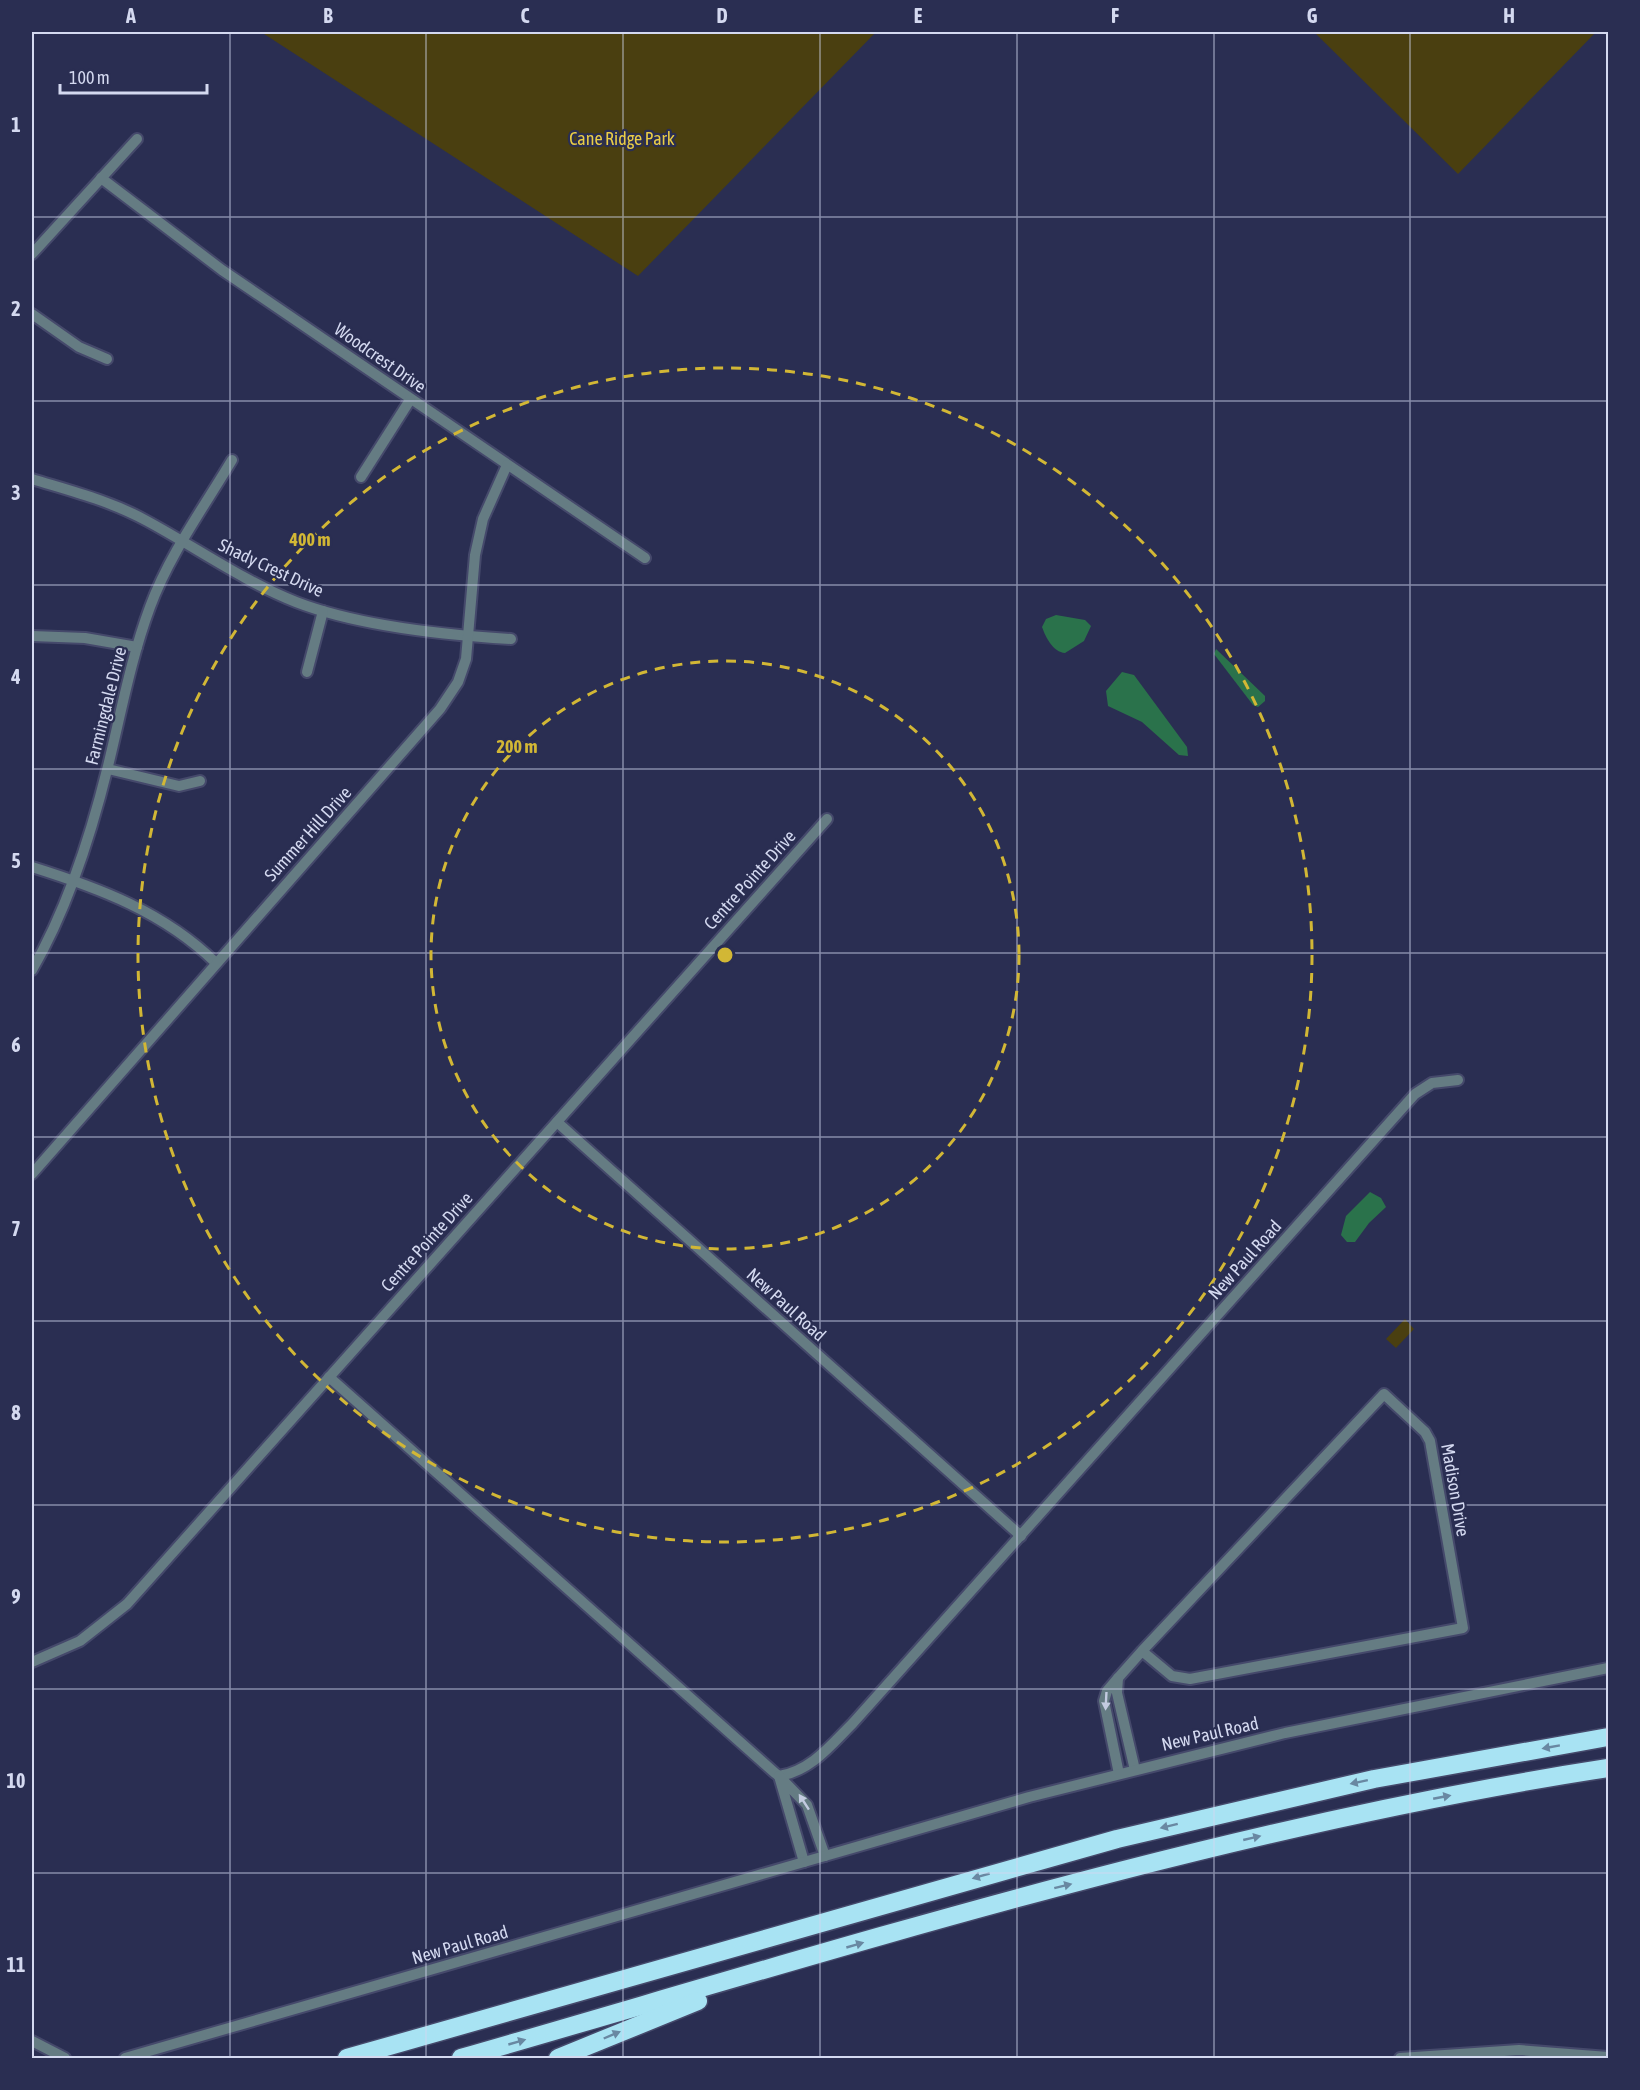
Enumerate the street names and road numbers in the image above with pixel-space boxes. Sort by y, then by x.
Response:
street label: Woodcrest Drive [330,318,430,397]
street label: Shady Crest Drive [215,534,327,601]
street label: Farmingdale Drive [81,645,130,767]
street label: Summer Hill Drive [260,782,355,885]
street label: Centre Pointe Drive [699,826,800,934]
street label: Centre Pointe Drive [376,1188,477,1296]
street label: New Paul Road [1204,1216,1286,1303]
street label: New Paul Road [743,1264,830,1346]
street label: Madison Drive [1437,1442,1474,1538]
street label: New Paul Road [1159,1712,1260,1755]
street label: New Paul Road [409,1921,510,1968]

